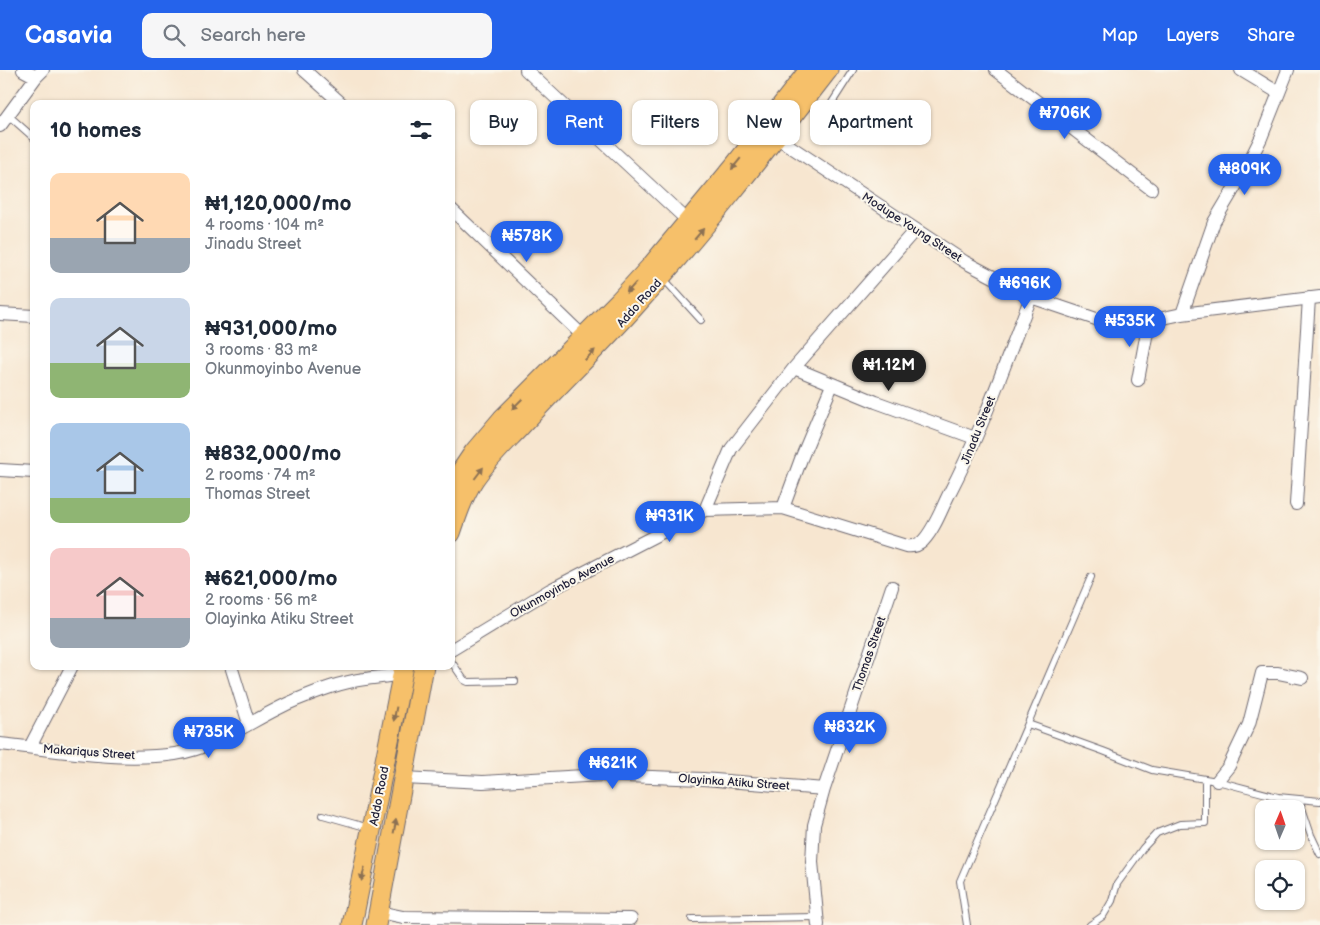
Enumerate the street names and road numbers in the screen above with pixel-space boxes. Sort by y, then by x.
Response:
street label: Modupe Young Street [859,189,965,266]
street label: Addo Road [614,276,665,331]
street label: Jinadu Street [958,394,999,467]
street label: Okunmoyinbo Avenue [507,551,617,621]
street label: Thomas Street [850,614,890,694]
street label: Makariqus Street [42,742,136,763]
street label: Addo Road [366,765,393,827]
street label: Olayinka Atiku Street [678,771,790,794]

